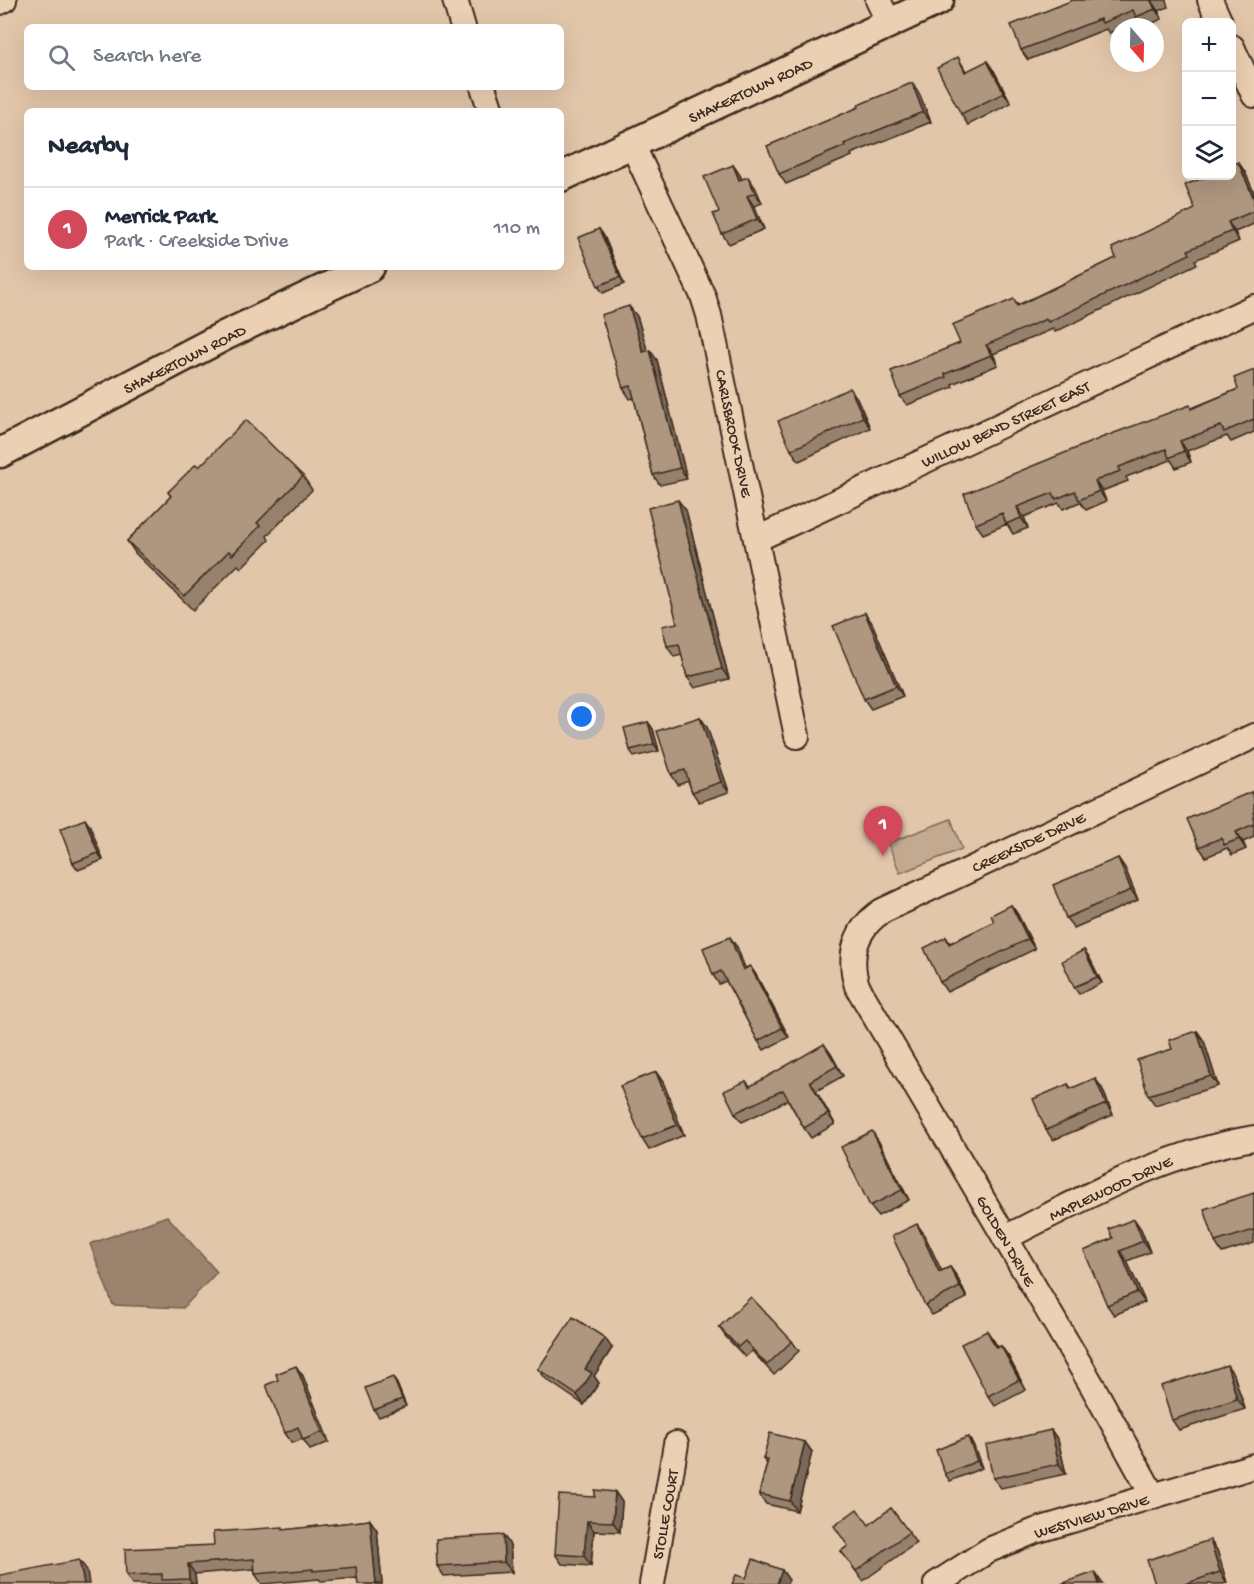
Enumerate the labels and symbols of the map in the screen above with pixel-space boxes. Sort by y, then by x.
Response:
north arrow [1110,18,1164,72]
street label: SHAKERTOWN ROAD [686,55,817,129]
street label: SHAKERTOWN ROAD [121,322,250,400]
street label: CARLSBROOK DRIVE [709,368,755,500]
street label: WILLOW BEND STREET EAST [919,378,1095,474]
your location [567,702,596,731]
pin: 1 [864,806,902,856]
street label: CREEKSIDE DRIVE [970,809,1090,879]
street label: MAPLEWOOD DRIVE [1047,1153,1177,1227]
street label: GOLDEN DRIVE [970,1193,1038,1291]
street label: STOLLE COURT [650,1467,685,1561]
street label: WESTVIEW DRIVE [1032,1492,1153,1545]

